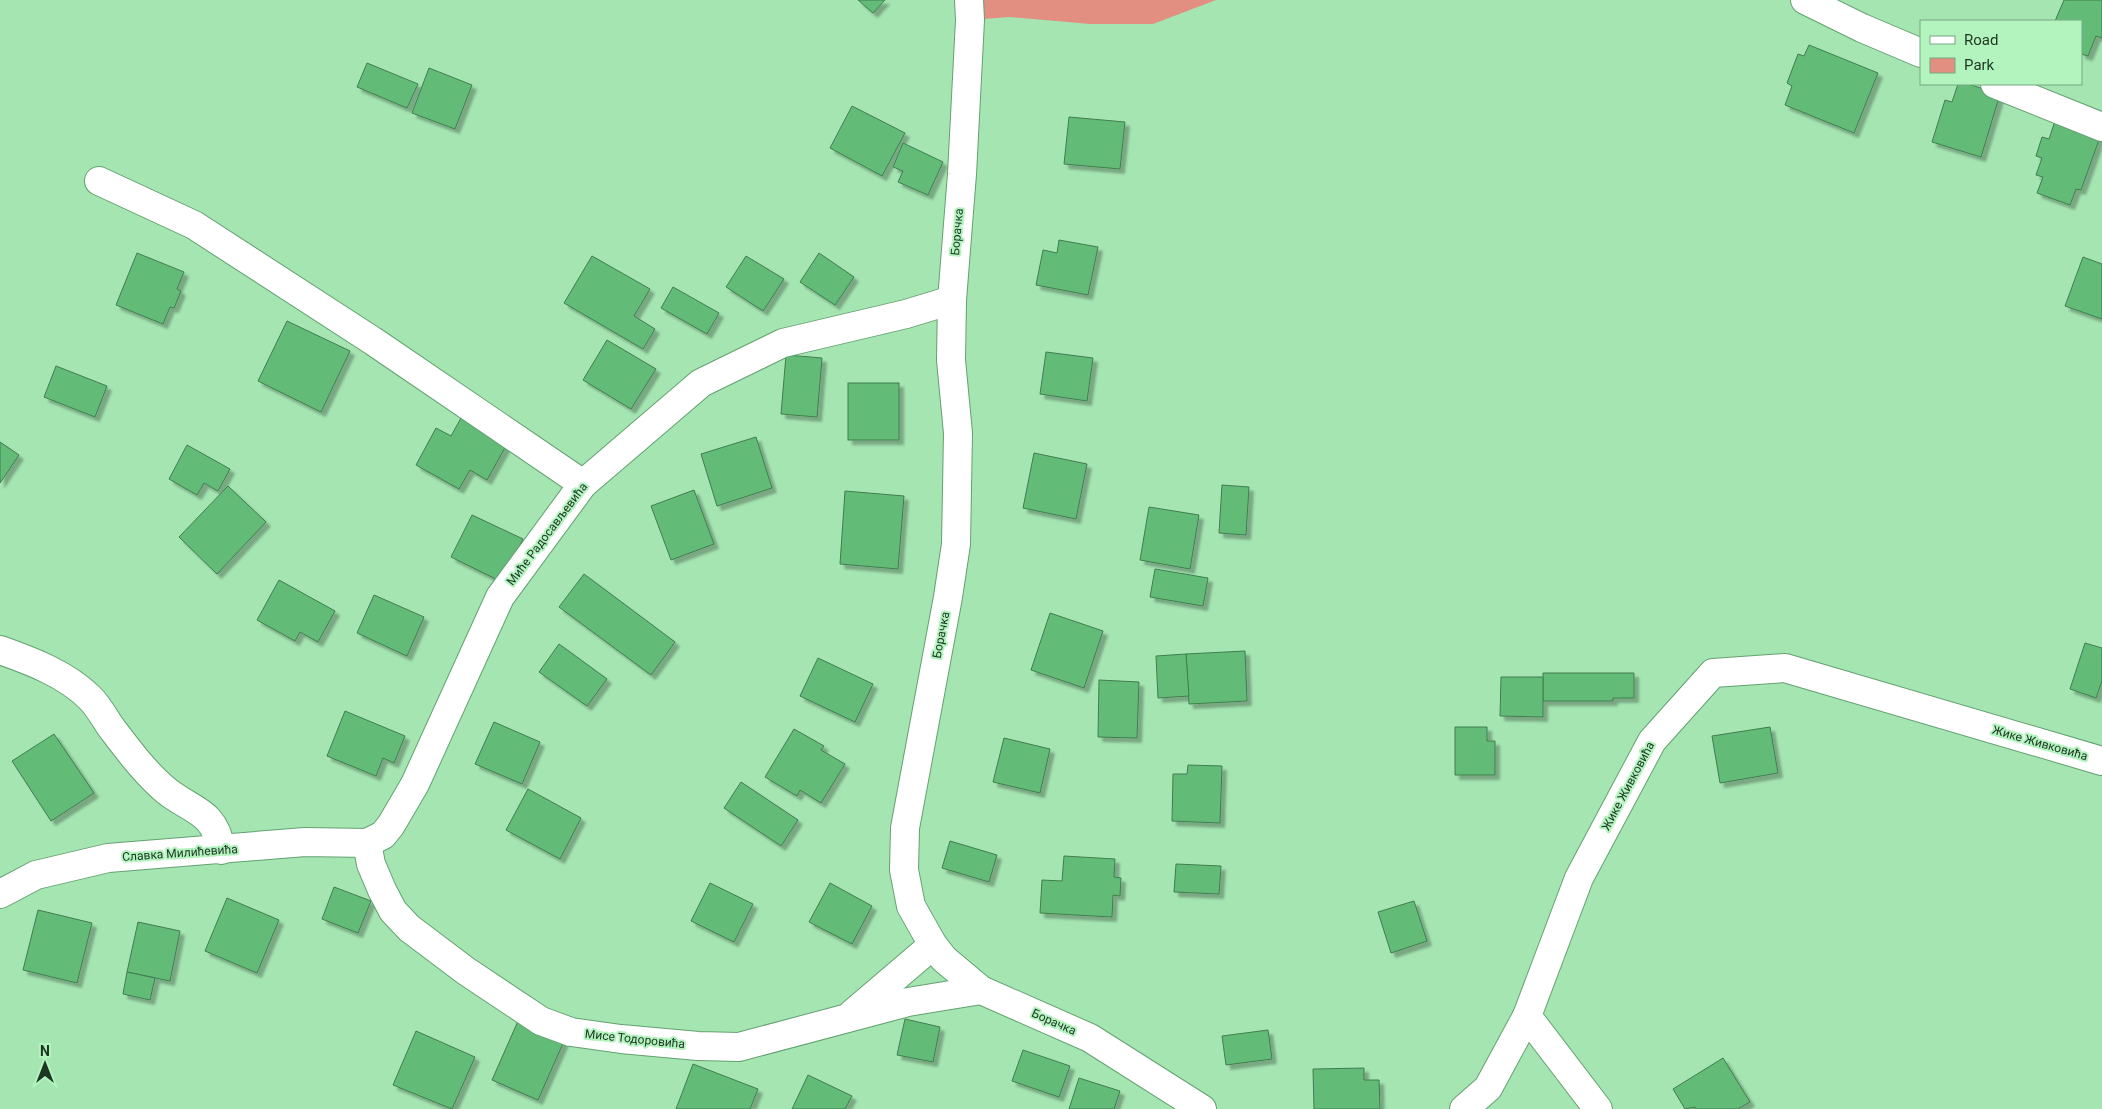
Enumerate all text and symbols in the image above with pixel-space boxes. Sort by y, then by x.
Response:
legend [1920,20,2082,85]
text: Road [1964,31,1998,49]
text: Park [1964,56,1995,74]
street label: Борачка [948,208,966,256]
street label: Миће Радосављевића [504,480,590,588]
street label: Борачка [930,610,952,660]
street label: Жике Живковића [1991,723,2089,763]
street label: Жике Живковића [1599,739,1657,833]
street label: Славка Милићевића [122,842,238,864]
street label: Борачка [1030,1006,1078,1038]
street label: Мисе Тодоровића [584,1027,686,1051]
north arrow [20,1039,70,1089]
text: N [40,1043,50,1059]

